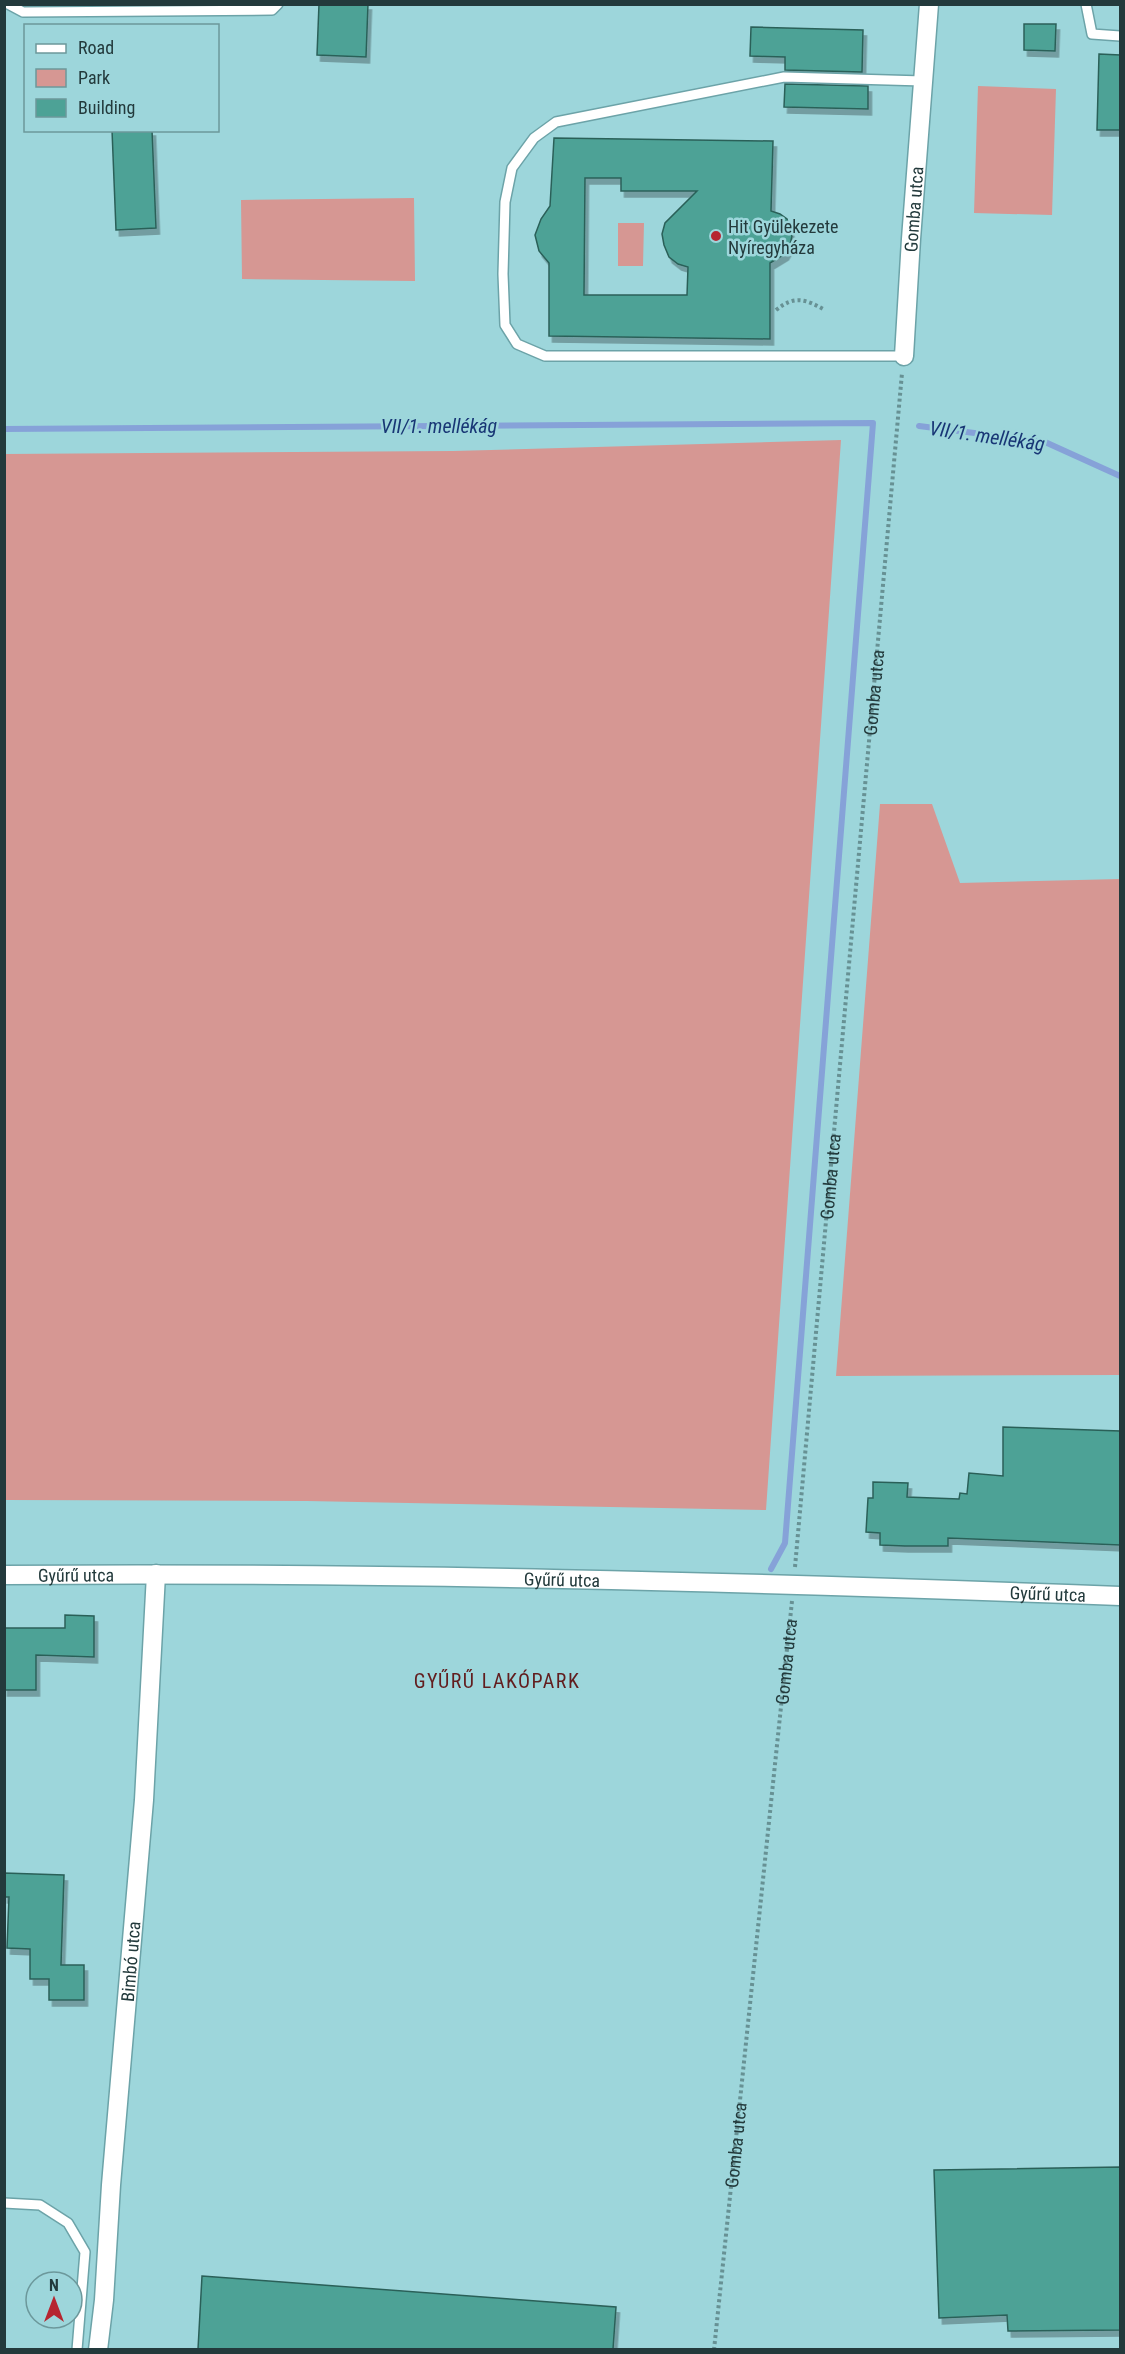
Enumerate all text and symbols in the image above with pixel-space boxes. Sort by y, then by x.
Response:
legend [24,24,219,132]
text: Road [78,37,114,58]
text: Park [78,67,110,88]
text: Building [78,97,135,118]
street label: Gomba utca [900,166,927,253]
place label: Hit Gyülekezete Nyíregyháza [728,216,839,258]
marker: Hit Gyülekezete Nyíregyháza [709,229,723,243]
water label: VII/1. mellékág [381,414,498,438]
water label: VII/1. mellékág [928,416,1047,456]
street label: Gomba utca [859,649,888,736]
street label: Gomba utca [816,1133,844,1220]
street label: Gyűrű utca [38,1564,114,1585]
street label: Gyűrű utca [524,1568,600,1590]
street label: Gyűrű utca [1009,1581,1086,1605]
street label: Gomba utca [771,1618,801,1706]
district label: GYŰRŰ LAKÓPARK [414,1669,580,1693]
street label: Bimbó utca [116,1920,144,2002]
street label: Gomba utca [720,2101,750,2189]
north arrow [24,2270,84,2330]
text: N [49,2276,59,2295]

